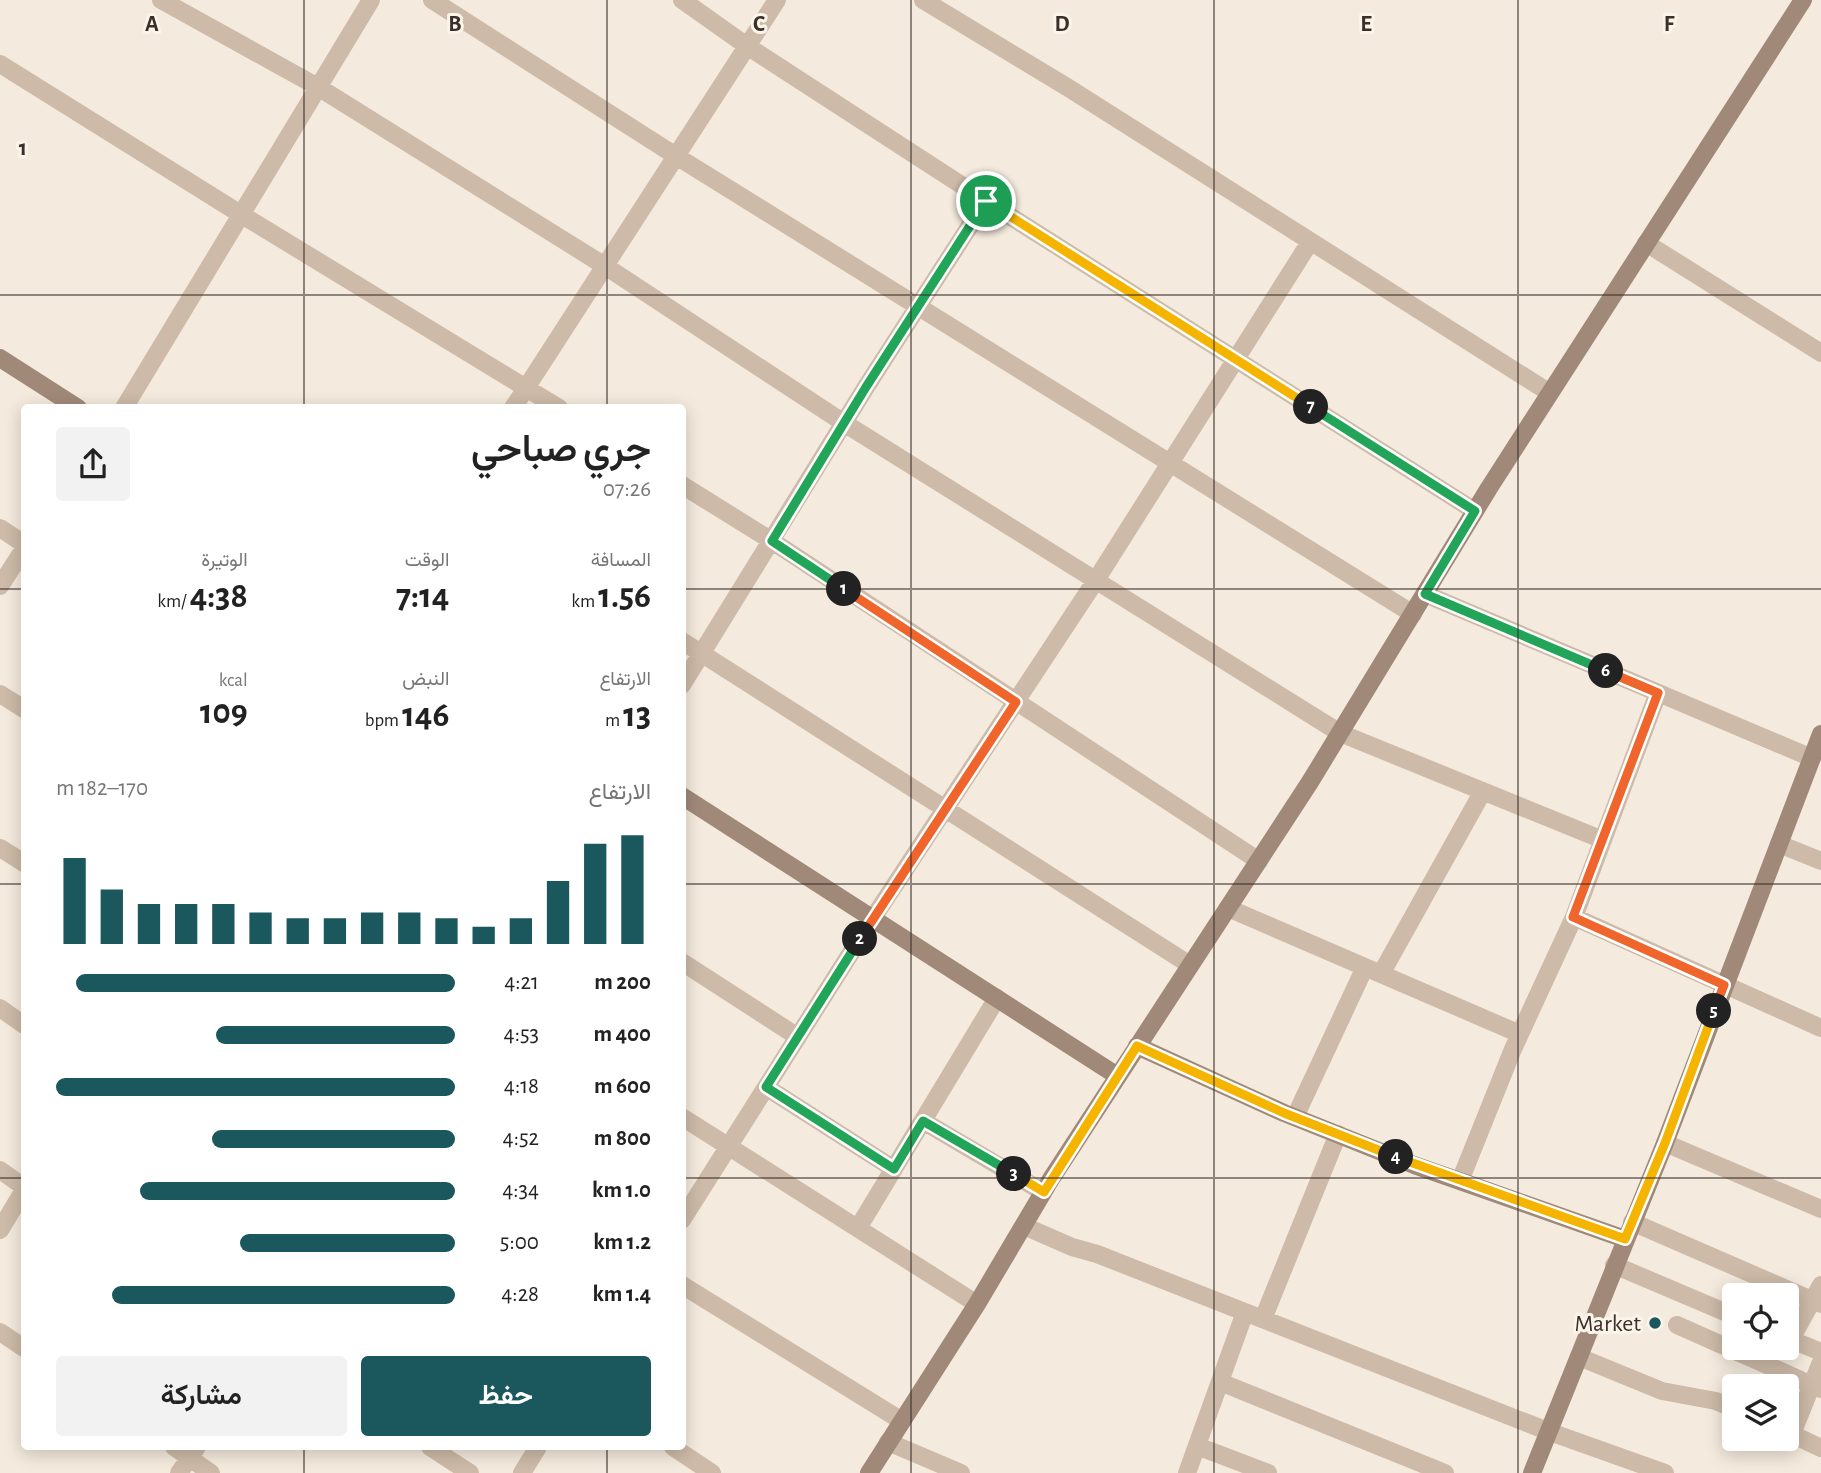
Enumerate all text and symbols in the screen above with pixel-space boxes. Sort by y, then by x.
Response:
text: A [145,13,159,36]
text: B [448,13,462,36]
text: C [753,13,765,36]
text: D [1054,13,1070,36]
text: E [1360,13,1372,36]
text: F [1664,13,1675,36]
text: 1 [19,137,27,160]
pin [956,171,1016,231]
icon: arrive [967,182,1005,220]
pin: 7 [1294,390,1328,424]
text: 7 [1306,397,1315,416]
button: share [56,427,130,501]
text: جري صباحي [471,431,651,469]
text: 07:26 [603,478,651,501]
text: الوتيرة [201,551,248,570]
text: الوقت [405,551,449,570]
text: المسافة [591,551,651,570]
pin: 1 [826,572,862,606]
text: 4:38 [190,579,248,614]
text: 7:14 [396,579,449,614]
text: 1.56 [598,579,651,614]
text: 1 [840,579,847,598]
text: /km [157,592,190,611]
text: km [571,592,598,611]
pin: 6 [1588,654,1624,688]
text: 6 [1601,661,1610,680]
text: النبض [402,670,449,689]
text: الارتفاع [599,670,651,689]
text: kcal [219,671,248,690]
text: 109 [200,695,248,730]
text: 146 [402,698,449,733]
text: 13 [623,698,651,733]
text: bpm [365,711,402,730]
text: m [605,711,623,730]
text: 170–182 m [56,777,148,800]
text: الارتفاع [589,781,651,804]
pin: 2 [842,922,878,956]
text: 2 [855,929,864,948]
text: 4:21 [504,971,539,994]
text: 200 m [594,971,651,994]
pin: 5 [1696,993,1732,1028]
text: 5 [1709,1001,1718,1020]
text: 4:53 [504,1023,539,1046]
text: 400 m [593,1023,651,1046]
text: 4:18 [504,1075,539,1098]
text: 600 m [594,1075,651,1098]
text: 4:52 [503,1127,539,1150]
text: 800 m [594,1127,651,1150]
pin: 4 [1378,1140,1414,1174]
text: 4 [1391,1147,1400,1166]
pin: 3 [996,1156,1032,1192]
text: 3 [1009,1164,1018,1183]
text: 4:34 [502,1179,539,1202]
text: 1.0 km [592,1179,651,1202]
text: 5:00 [500,1231,539,1254]
text: 1.2 km [593,1231,651,1254]
text: 4:28 [501,1283,539,1306]
text: 1.4 km [592,1283,651,1306]
map controls [1722,1283,1799,1451]
button: locate [1722,1283,1799,1360]
place label: Market [1574,1312,1641,1336]
marker: Market [1647,1315,1663,1331]
button: مشاركة [56,1356,347,1436]
button: حفظ [361,1356,651,1436]
button: layers [1722,1374,1799,1451]

